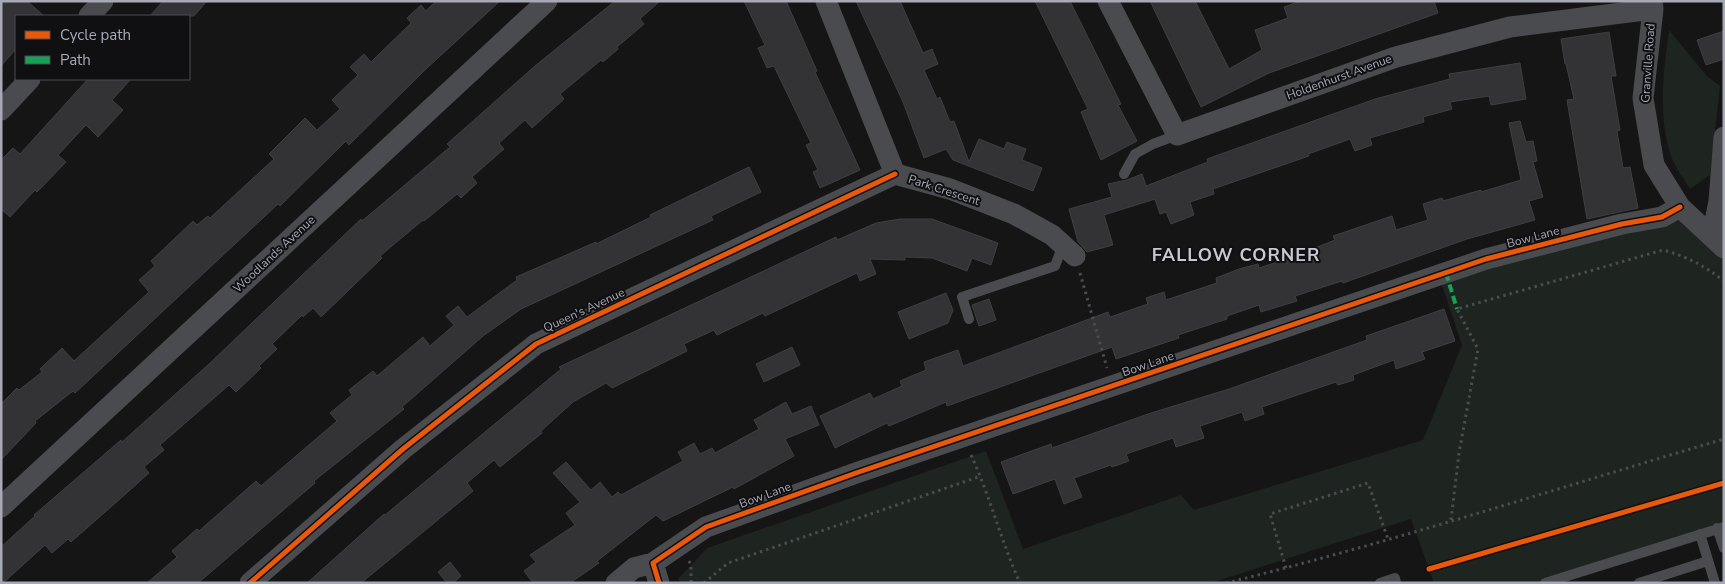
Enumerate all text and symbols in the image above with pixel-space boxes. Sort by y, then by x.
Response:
legend [15,15,190,80]
street label: Granville Road [1637,23,1659,103]
text: Cycle path [60,25,131,45]
text: Path [60,50,91,70]
street label: Holdenhurst Avenue [1284,50,1394,104]
street label: Park Crescent [906,171,983,209]
street label: Woodlands Avenue [230,212,318,296]
street label: Bow Lane [1505,222,1561,252]
district label: FALLOW CORNER [1152,243,1320,267]
street label: Queen's Avenue [541,284,627,336]
street label: Bow Lane [1120,348,1176,380]
street label: Bow Lane [737,478,793,512]

